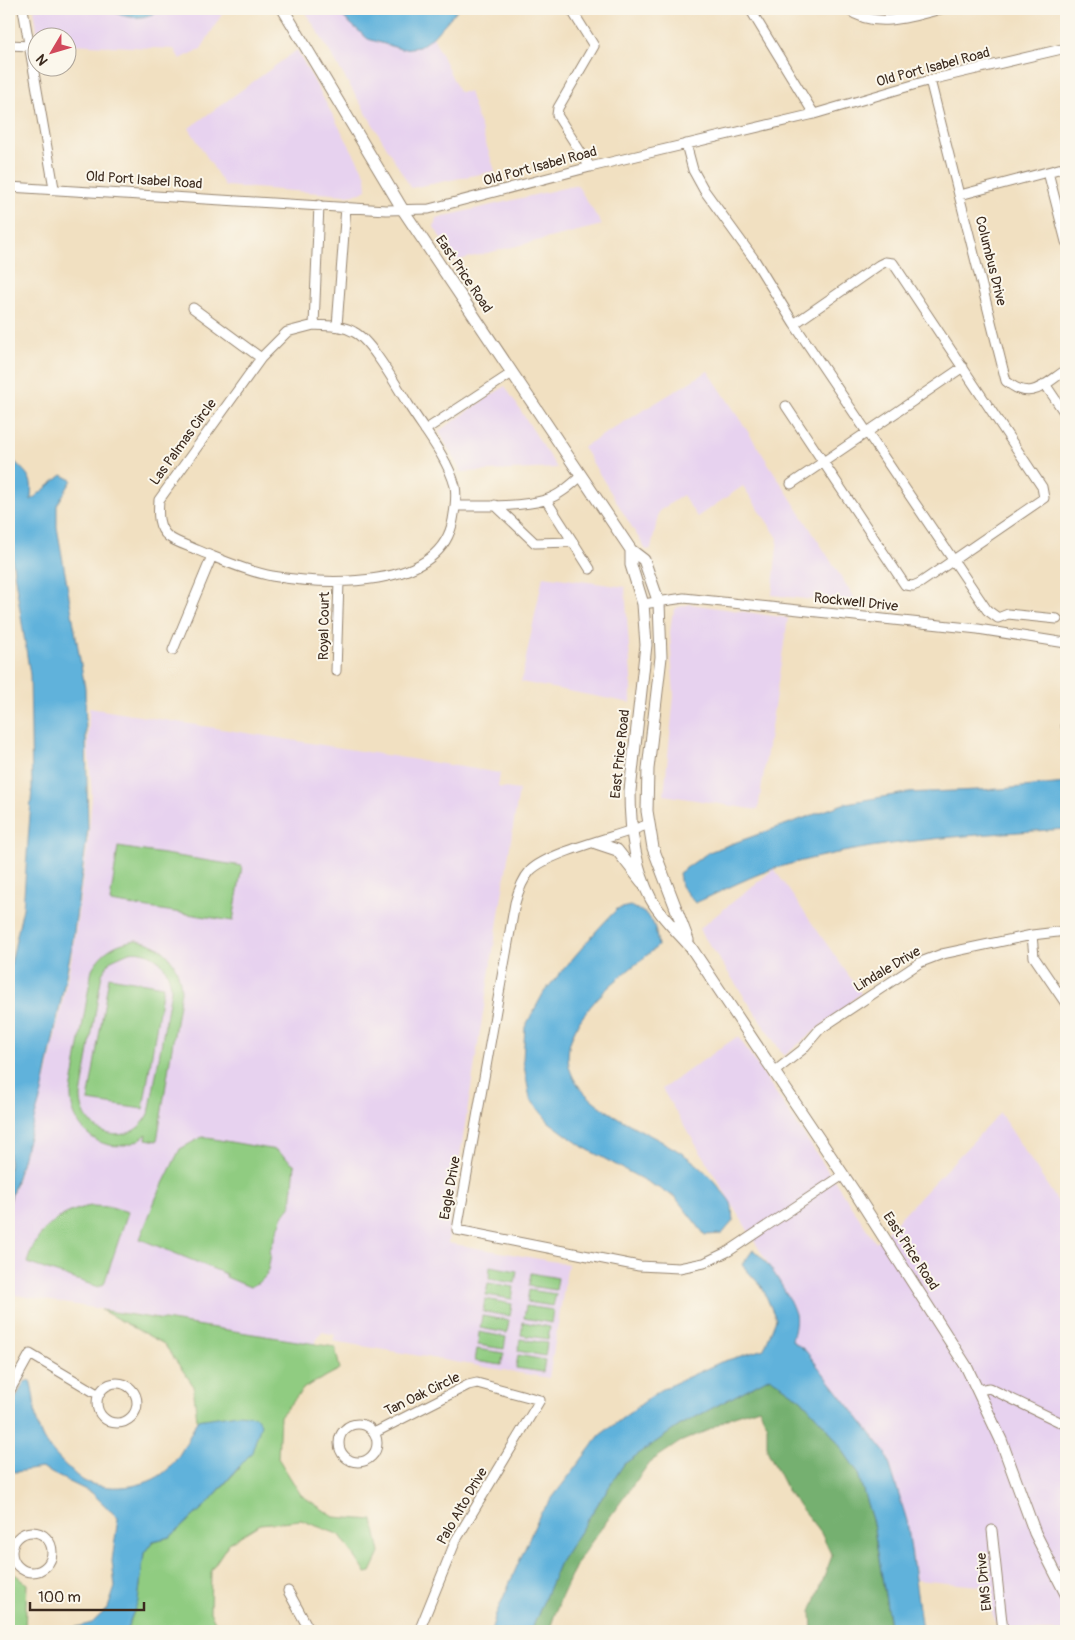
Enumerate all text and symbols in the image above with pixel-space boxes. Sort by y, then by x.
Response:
north arrow [28,28,78,78]
street label: Old Port Isabel Road [874,44,992,90]
text: N [33,51,52,69]
street label: Old Port Isabel Road [481,143,599,189]
street label: Old Port Isabel Road [85,167,203,193]
street label: Columbus Drive [972,214,1010,308]
street label: East Price Road [432,232,496,316]
street label: Las Palmas Circle [146,395,220,488]
street label: Rockwell Drive [813,589,899,615]
street label: Royal Court [315,591,333,660]
street label: East Price Road [607,708,633,800]
street label: Lindale Drive [851,942,923,996]
street label: Eagle Drive [436,1155,464,1221]
street label: East Price Road [879,1209,943,1293]
street label: Tan Oak Circle [382,1368,463,1420]
street label: Palo Alto Drive [433,1464,491,1548]
street label: EMS Drive [972,1552,996,1612]
scale bar [30,1580,144,1612]
text: 100 m [38,1588,81,1607]

